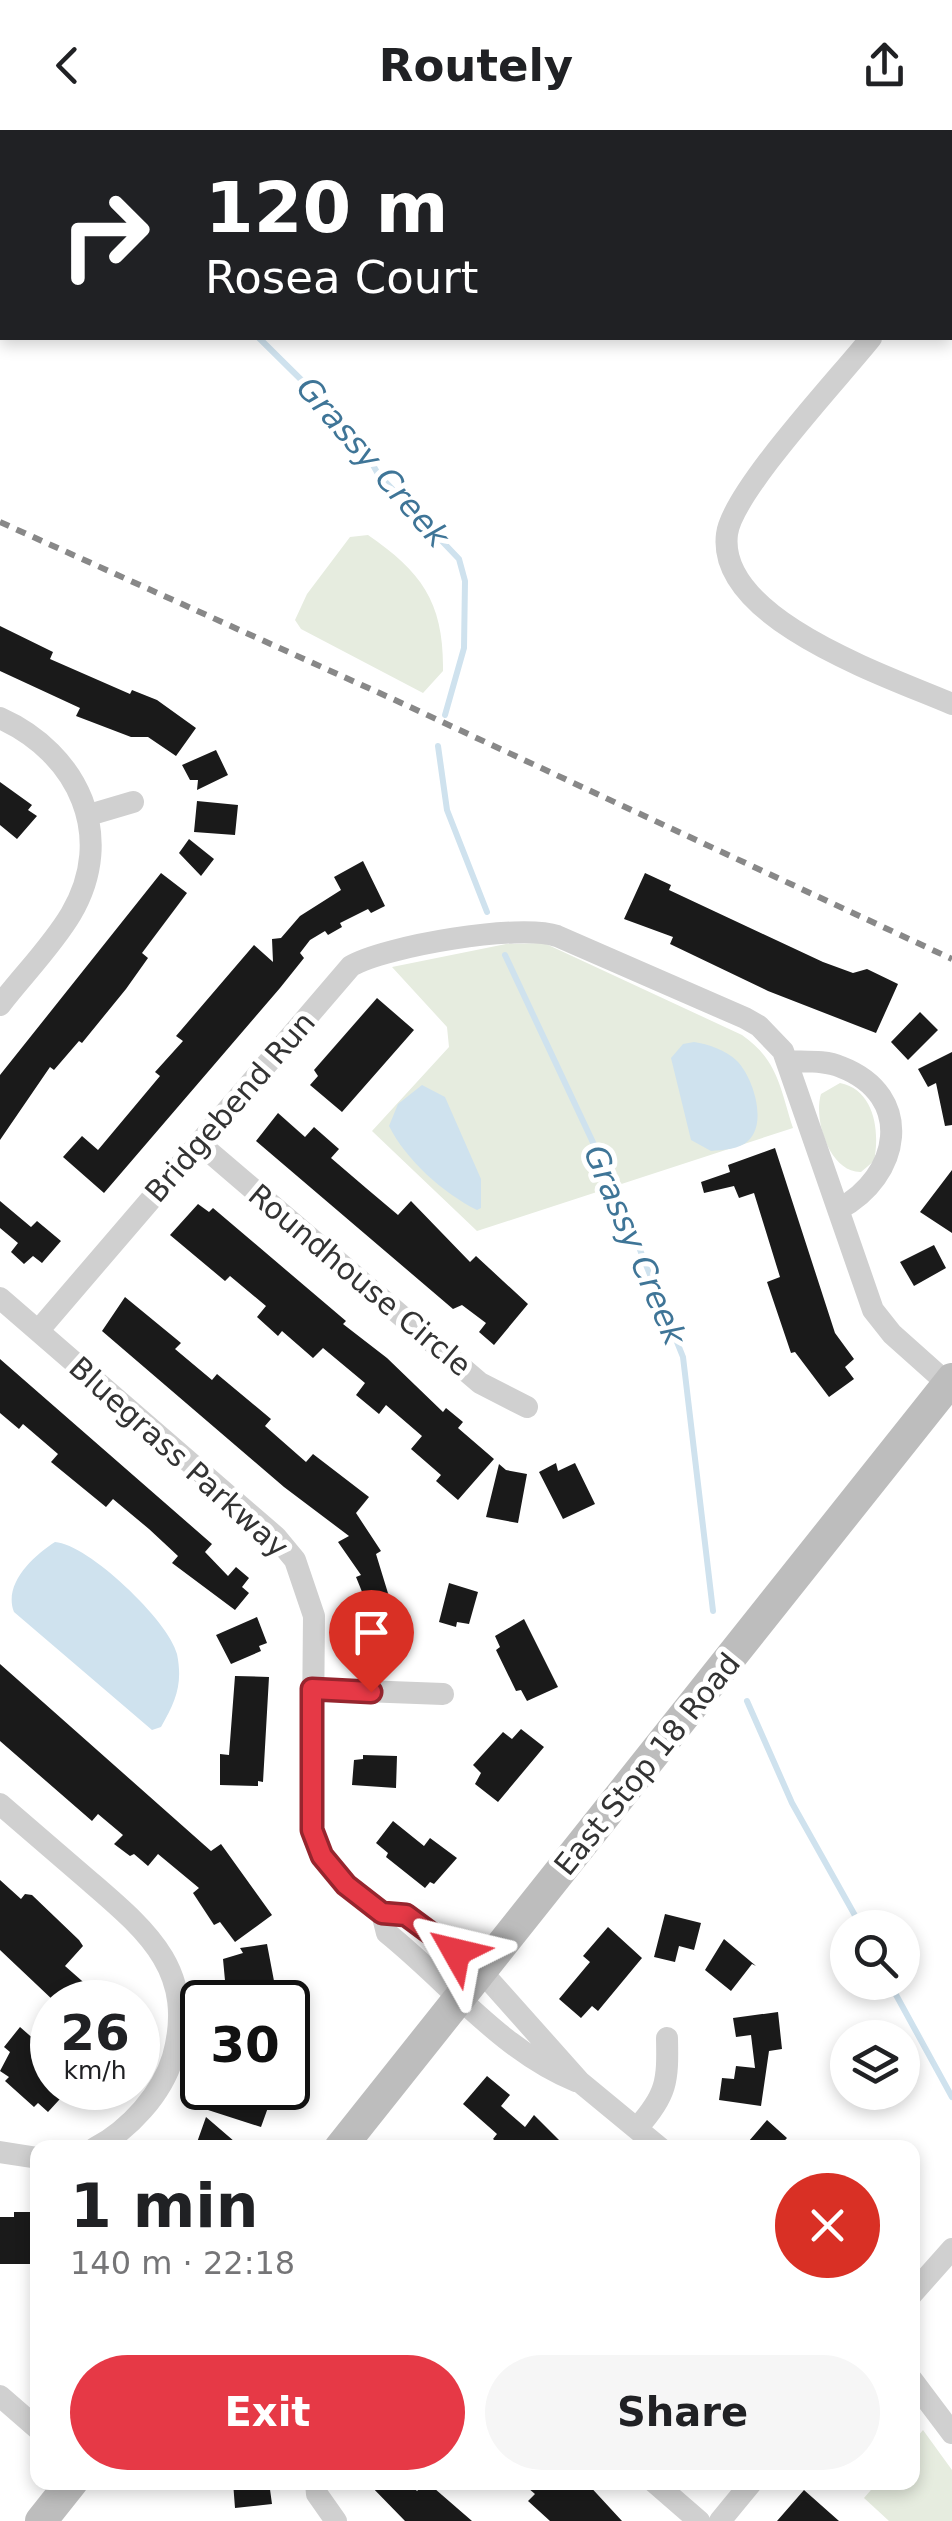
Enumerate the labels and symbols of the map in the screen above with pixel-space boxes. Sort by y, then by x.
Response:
water label: Grassy Creek [289,369,458,556]
street label: Bridgebend Run [138,1005,322,1209]
water label: Grassy Creek [576,1139,695,1352]
street label: Roundhouse Circle [242,1177,478,1383]
street label: Bluegrass Parkway [62,1349,296,1565]
pin [329,1590,414,1693]
street label: East Stop 18 Road [547,1646,747,1882]
position arrow [404,1900,508,2004]
speed limit sign: 30 [180,1980,310,2110]

